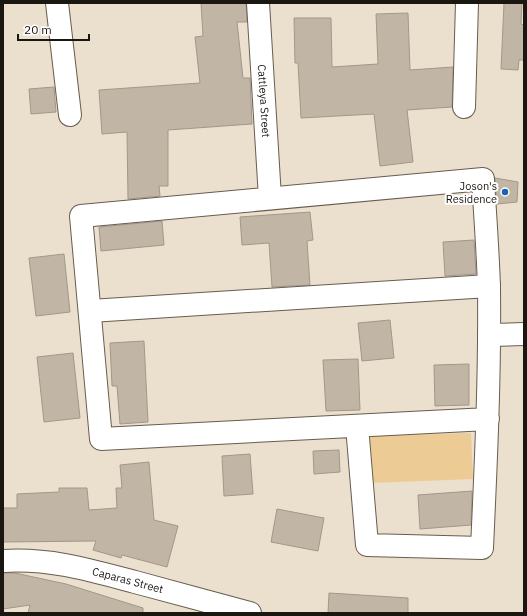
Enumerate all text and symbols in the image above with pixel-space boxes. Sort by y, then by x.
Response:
scale bar [18,16,89,42]
text: 20 m [24,22,52,37]
street label: Cattleya Street [255,64,273,138]
place label: Joson's Residence [446,179,497,206]
marker: Joson's Residence [500,187,510,197]
street label: Caparas Street [91,564,165,596]

